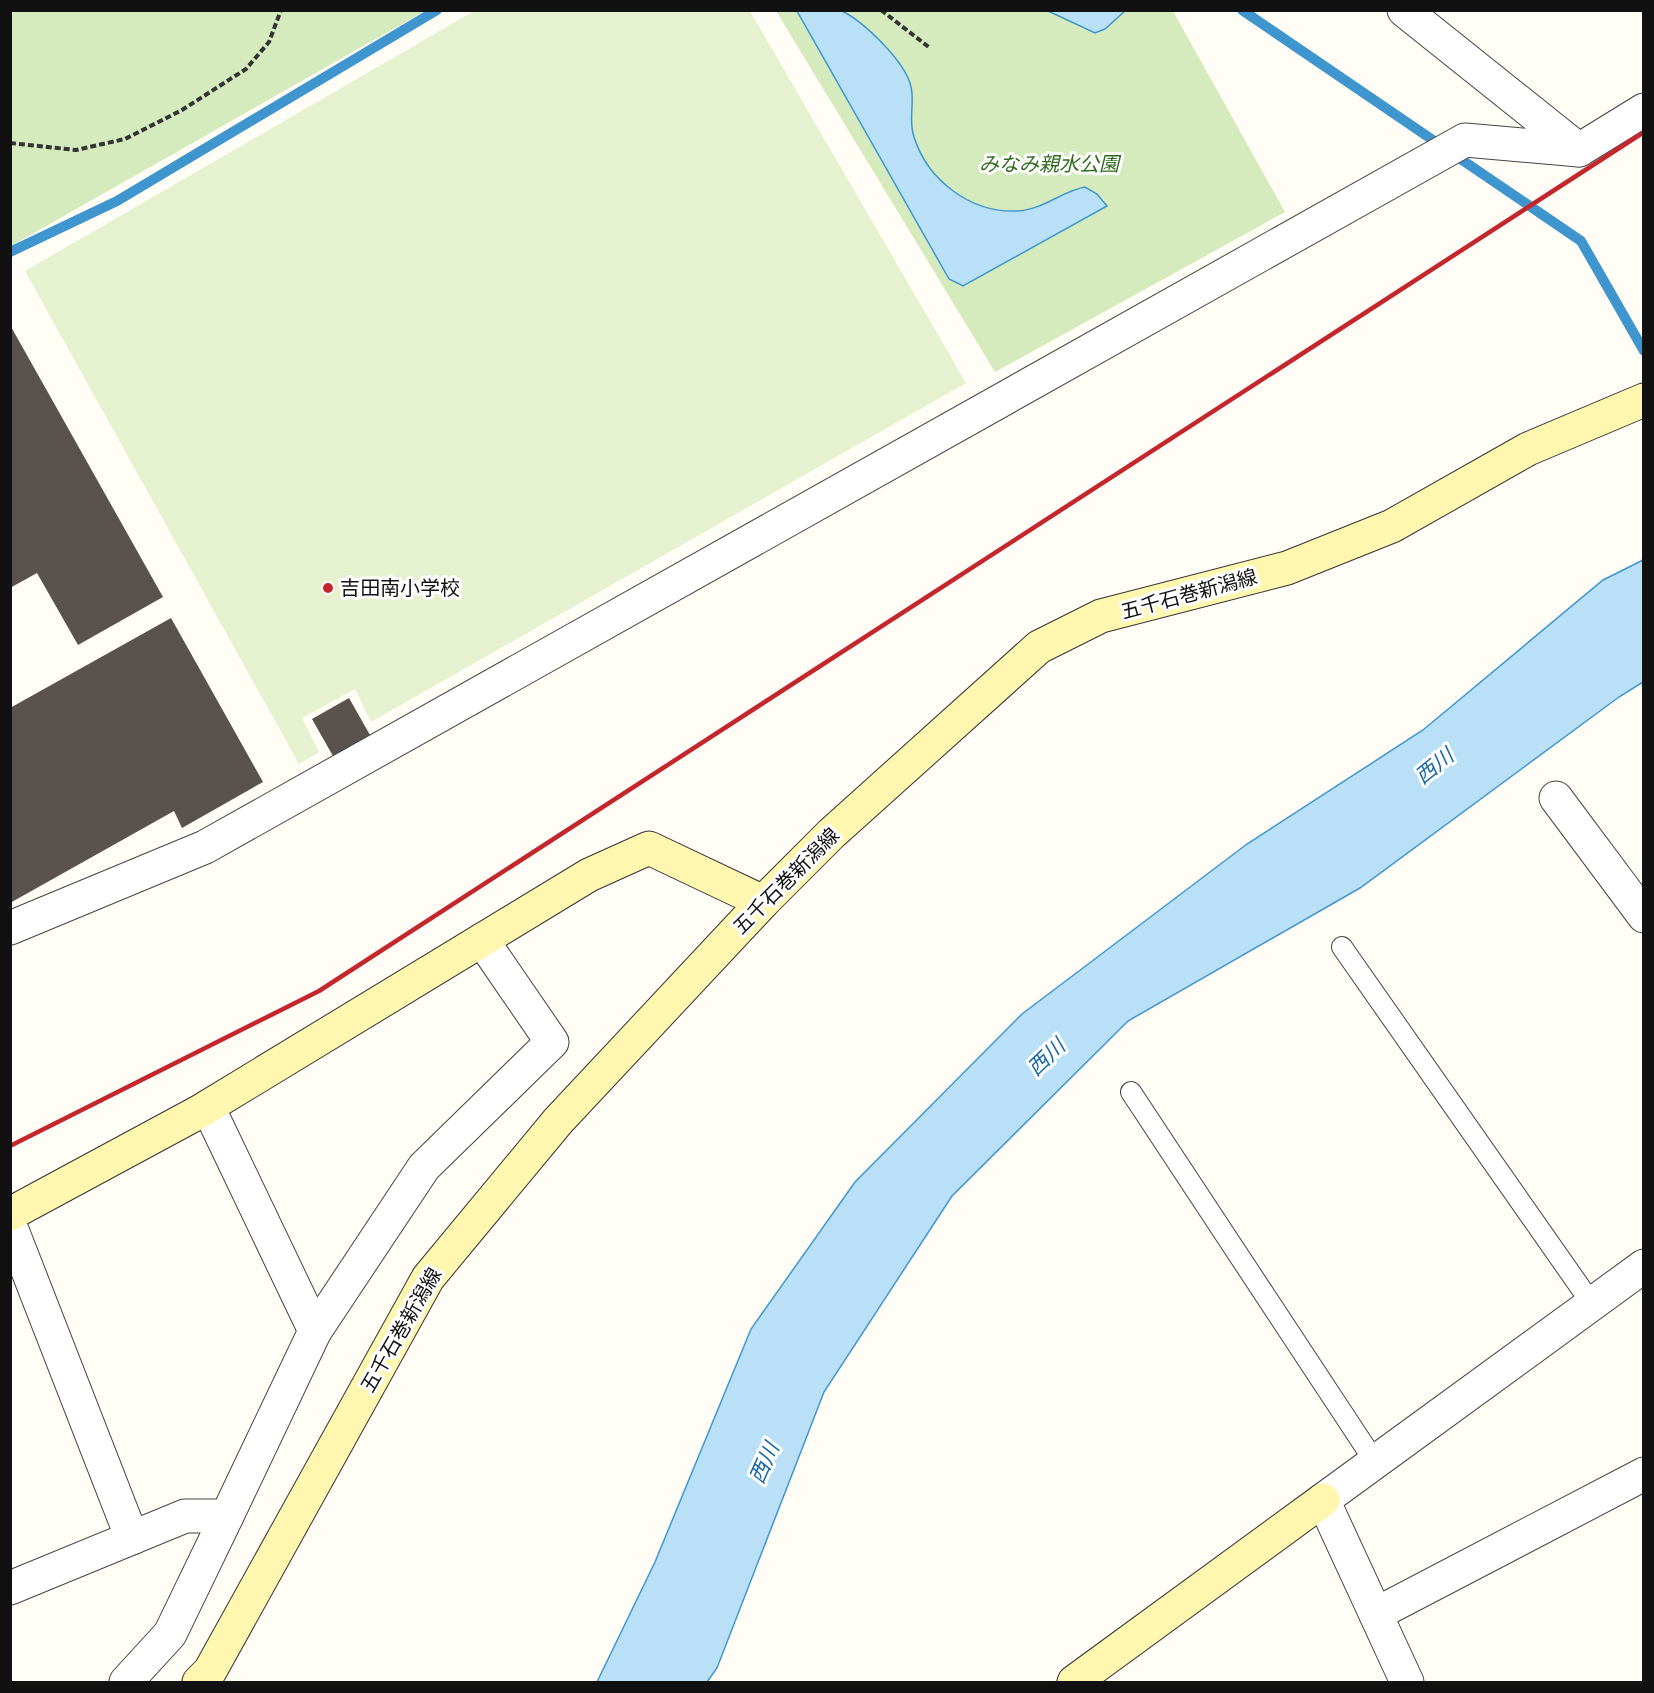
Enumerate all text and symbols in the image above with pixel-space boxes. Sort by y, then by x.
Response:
park label: みなみ親水公園 [979,152,1122,176]
street label: 五千石巻新潟線 [1118,564,1260,624]
place label: 吉田南小学校 [340,576,460,600]
marker: 吉田南小学校 [321,581,335,595]
water label: 西川 [1410,742,1460,789]
street label: 五千石巻新潟線 [728,823,844,939]
water label: 西川 [1022,1032,1071,1081]
street label: 五千石巻新潟線 [356,1263,446,1397]
water label: 西川 [744,1437,785,1487]

